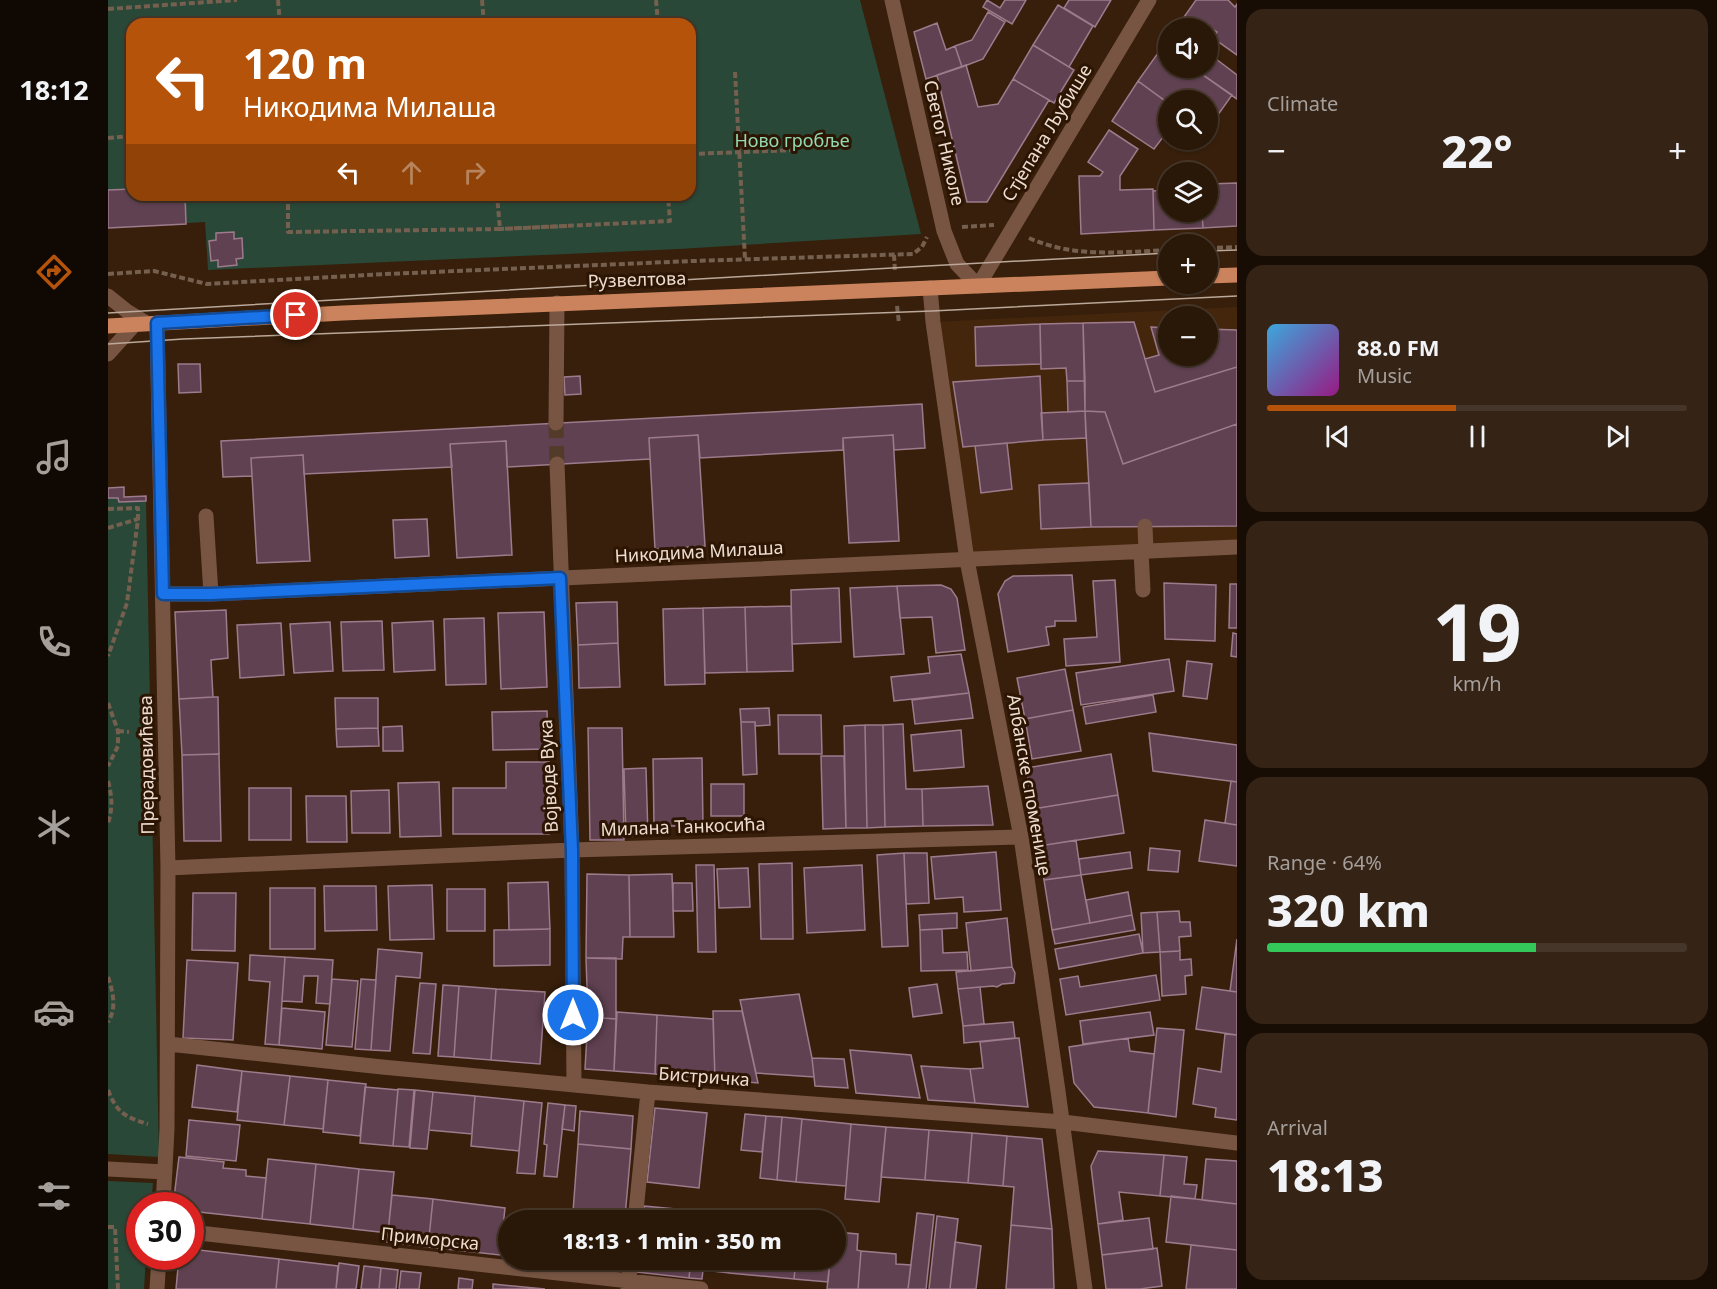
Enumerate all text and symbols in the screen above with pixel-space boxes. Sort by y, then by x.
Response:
map controls [1158,18,1218,366]
button: sound [1158,18,1218,78]
text: 120 m [243,34,367,91]
icon: left [144,42,222,120]
street label: Стјепана Љубише [996,59,1097,206]
text: 18:12 [19,71,89,108]
street label: Светог Николе [919,78,971,208]
text: Никодима Милаша [243,88,497,125]
button: search [1158,90,1218,150]
text: Climate [1267,90,1338,117]
text: 22° [1441,120,1513,181]
park label: Ново гробље [734,128,850,152]
text: − [1267,128,1286,173]
text: + [1668,128,1687,173]
icon: left [332,156,365,189]
icon: ahead [395,156,428,189]
icon: right [458,156,491,189]
button: layers [1158,162,1218,222]
button: + [1158,234,1218,294]
icon: directions [33,251,75,293]
street label: Рузвелтова [587,265,687,293]
pin [270,289,321,340]
icon: arrive [279,298,312,331]
button: − [1158,306,1218,366]
text: 88.0 FM [1357,332,1439,362]
text: Music [1357,362,1412,389]
icon: previous [1321,420,1354,453]
icon: pause [1461,420,1494,453]
icon: next [1601,420,1634,453]
icon: music [33,436,75,478]
street label: Никодима Милаша [614,535,784,567]
text: 19 [1432,578,1522,684]
icon: phone [33,621,75,663]
text: km/h [1452,670,1502,697]
street label: Албанске споменице [1002,692,1058,878]
street label: Прерадовићева [133,695,159,835]
street label: Војводе Вука [533,719,563,833]
icon: climate [33,806,75,848]
street label: Милана Танкосића [600,811,766,841]
text: Range · 64% [1267,849,1382,876]
text: 320 km [1267,879,1430,940]
position arrow [541,983,605,1047]
icon: car [33,991,75,1033]
street label: Бистричка [658,1061,750,1091]
text: Arrival [1267,1114,1328,1141]
text: 18:13 [1267,1144,1384,1205]
icon: filters [33,1175,75,1217]
speed limit sign: 30 [126,1192,204,1270]
street label: Приморска [380,1221,481,1255]
text: 18:13 · 1 min · 350 m [562,1225,782,1255]

